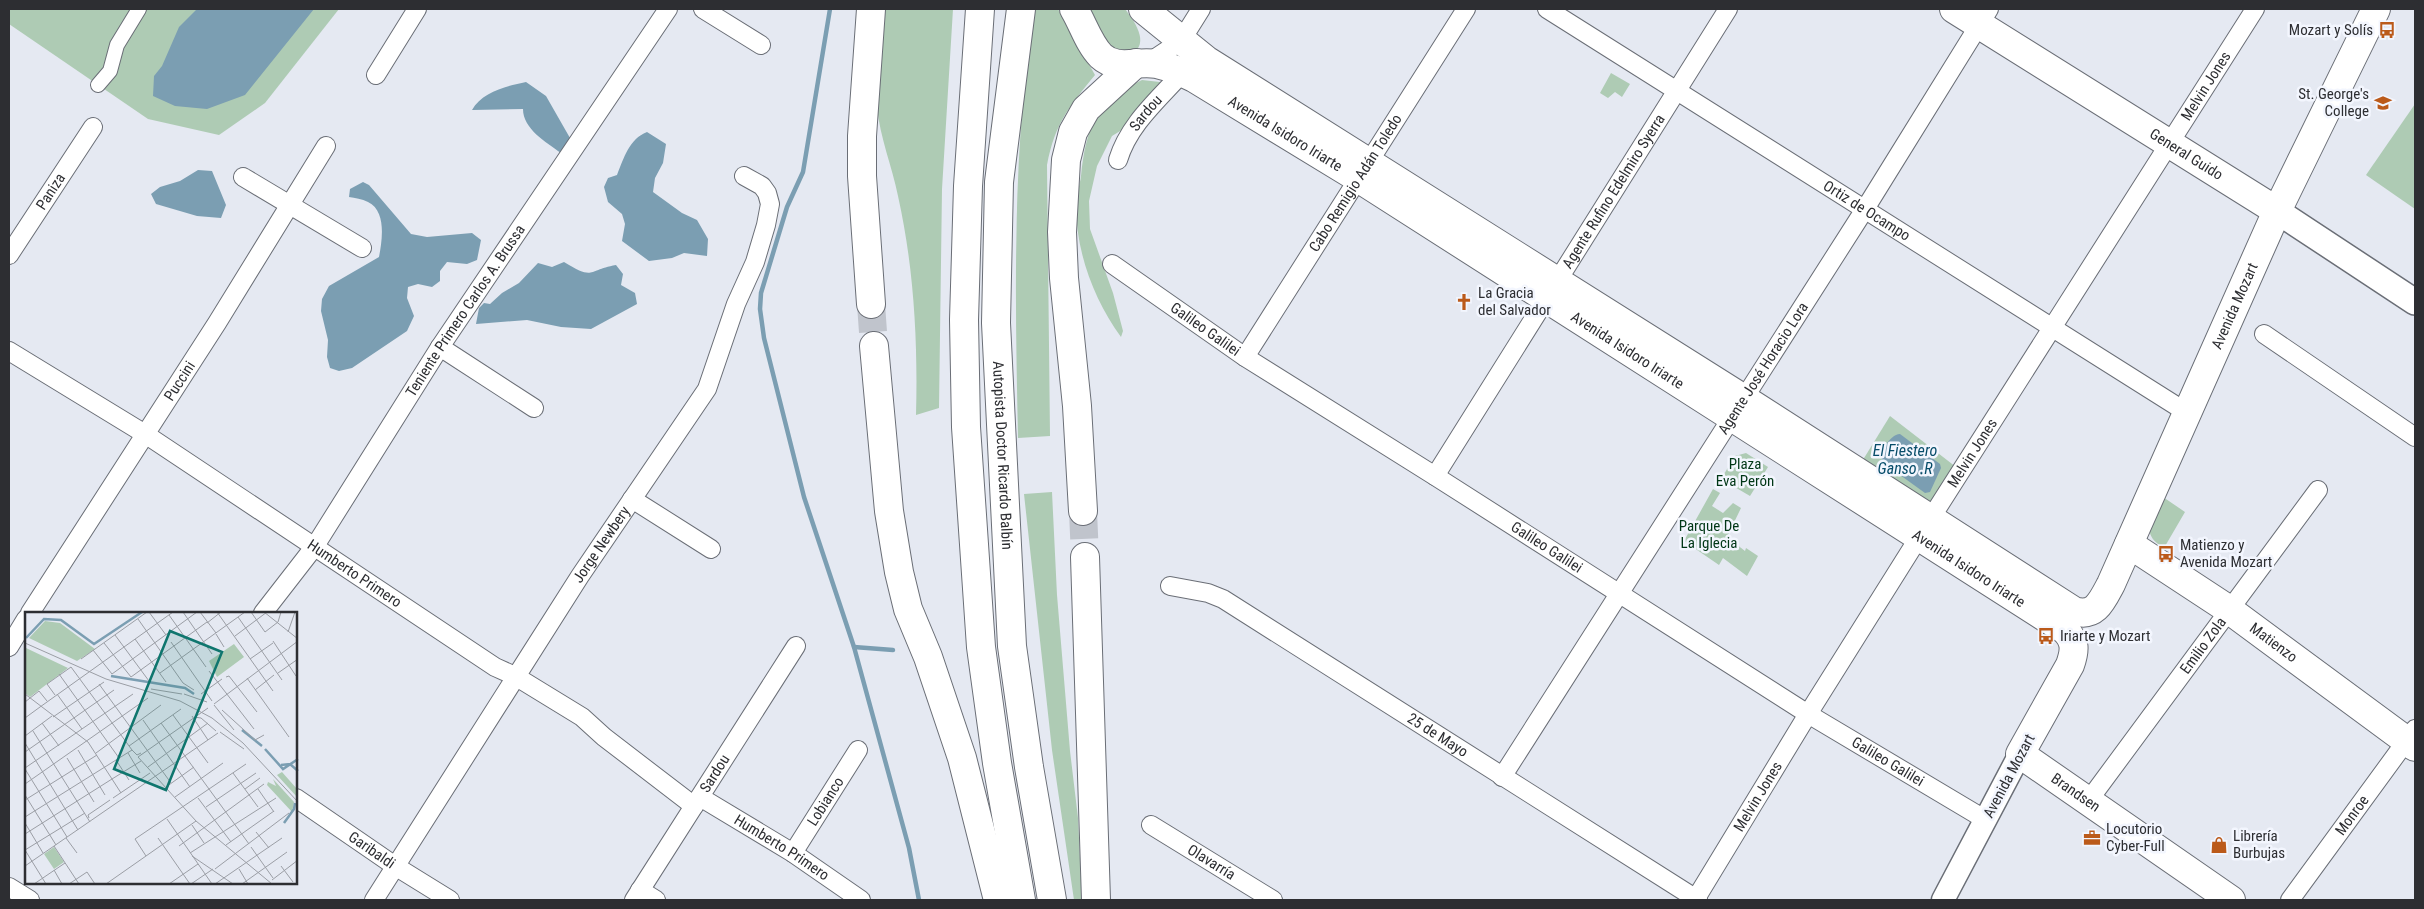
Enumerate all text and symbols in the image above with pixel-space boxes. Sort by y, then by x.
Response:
bus stop icon: Mozart y Solís [2377,20,2397,40]
place label: Mozart y Solís [2289,21,2373,39]
street label: Melvin Jones [2177,48,2235,124]
place label: St. George's College [2298,85,2369,120]
street label: Sardou [1125,91,1166,135]
street label: Avenida Isidoro Iriarte [1225,92,1346,175]
school or university icon: St. George's College [2373,93,2393,113]
street label: Cabo Remigio Adán Toledo [1305,111,1406,255]
street label: Agente Rufino Edelmiro Syerra [1558,111,1669,272]
street label: General Guido [2146,125,2226,184]
street label: Paniza [32,170,69,213]
street label: Ortiz de Ocampo [1820,177,1914,245]
street label: Teniente Primero Carlos A. Brussa [402,221,529,400]
street label: Avenida Mozart [2208,260,2262,352]
place label: La Gracia del Salvador [1478,284,1551,319]
church icon: La Gracia del Salvador [1454,292,1474,312]
street label: Galileo Galilei [1167,299,1244,360]
street label: Agente José Horacio Lora [1714,299,1812,438]
street label: Avenida Isidoro Iriarte [1568,308,1687,393]
street label: Puccini [160,358,199,404]
street label: Autopista Doctor Ricardo Balbín [989,361,1016,550]
street label: Melvin Jones [1944,415,2001,491]
water label: El Fiestero Ganso .R [1873,441,1937,478]
park label: Plaza Eva Perón [1716,455,1774,490]
street label: Jorge Newbery [569,503,634,586]
park label: Parque De La Iglecia [1679,517,1739,552]
street label: Galileo Galilei [1508,518,1586,577]
street label: Avenida Isidoro Iriarte [1909,526,2028,611]
street label: Humberto Primero [304,536,405,611]
place label: Matienzo y Avenida Mozart [2180,536,2272,571]
bus stop icon: Matienzo y Avenida Mozart [2156,544,2176,564]
inset map [25,612,298,884]
street label: Emilio Zola [2176,614,2230,677]
street label: Matienzo [2246,619,2301,666]
bus stop icon: Iriarte y Mozart [2036,626,2056,646]
place label: Iriarte y Mozart [2060,627,2150,645]
street label: 25 de Mayo [1404,709,1471,761]
street label: Avenida Mozart [1979,731,2039,821]
street label: Galileo Galilei [1848,733,1928,790]
street label: Sardou [696,751,733,796]
street label: Melvin Jones [1730,758,1786,835]
street label: Brandsen [2048,769,2104,816]
street label: Lobianco [803,774,848,829]
street label: Monroe [2331,792,2373,839]
street label: Humberto Primero [731,811,833,884]
place label: Locutorio Cyber-Full [2106,820,2165,855]
place label: Librería Burbujas [2233,827,2285,862]
street label: Garibaldi [345,828,399,873]
office icon: Locutorio Cyber-Full [2082,828,2102,848]
shop icon: Librería Burbujas [2209,835,2229,855]
street label: Olavarría [1184,841,1239,884]

